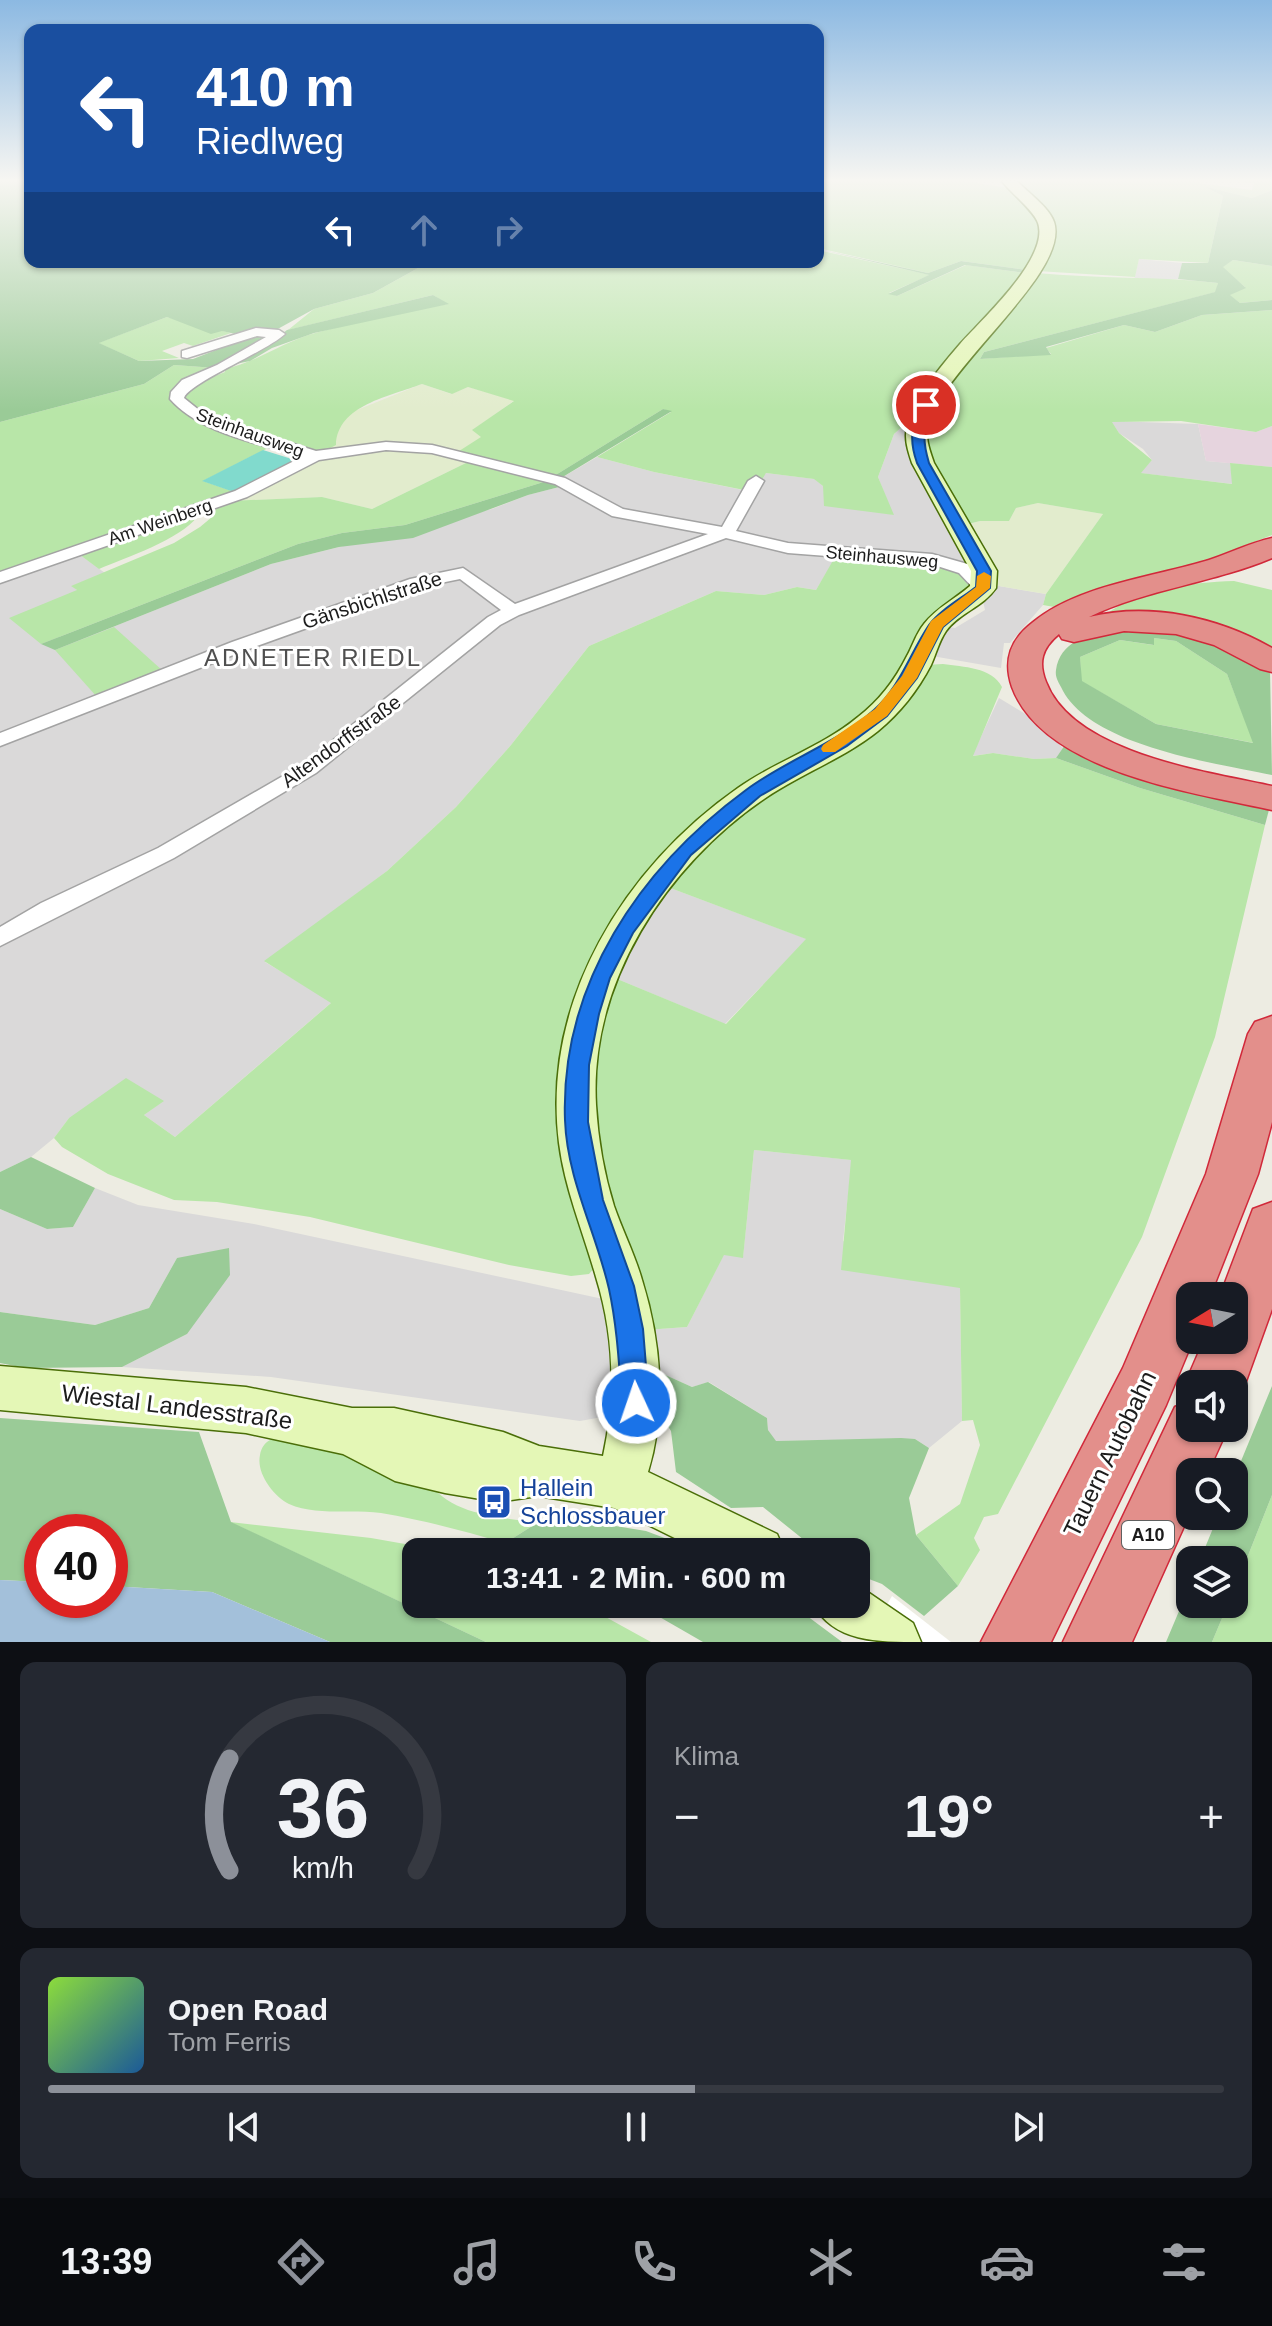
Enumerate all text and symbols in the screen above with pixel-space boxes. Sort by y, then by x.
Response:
text: 410 m [196,55,355,118]
icon: left [64,56,168,160]
text: Riedlweg [196,121,344,162]
icon: left [318,208,362,252]
icon: ahead [402,208,446,252]
icon: right [486,208,530,252]
pin [892,371,960,439]
icon: arrive [904,383,948,427]
street label: Steinhausweg [193,404,307,462]
street label: Am Weinberg [105,495,215,549]
street label: Steinhausweg [825,542,939,572]
street label: Gänsbichlstraße [299,567,445,633]
district label: ADNETER RIEDL [204,644,422,671]
street label: Altendorffstraße [277,690,405,792]
north arrow [1176,1282,1248,1354]
map controls [1176,1282,1248,1618]
position arrow [594,1361,678,1445]
street label: Tauern Autobahn [1058,1366,1161,1541]
button: sound [1176,1370,1248,1442]
street label: Wiestal Landesstraße [60,1379,294,1434]
button: search [1176,1458,1248,1530]
place label: Hallein Schlossbauer [520,1474,665,1529]
bus stop icon: Hallein Schlossbauer [475,1483,513,1521]
speed limit sign: 40 [24,1514,128,1618]
road number: A10 [1122,1521,1174,1549]
button: layers [1176,1546,1248,1618]
text: 13:41 · 2 Min. · 600 m [486,1561,786,1594]
text: Klima [674,1741,739,1771]
text: 36 [277,1762,369,1855]
text: 19° [904,1783,994,1850]
text: − [674,1792,700,1841]
text: + [1198,1792,1224,1841]
text: km/h [292,1852,354,1884]
text: Open Road [168,1993,328,2026]
text: Tom Ferris [168,2027,291,2057]
icon: previous [222,2105,266,2149]
icon: pause [614,2105,658,2149]
icon: next [1006,2105,1050,2149]
icon: directions [273,2234,329,2290]
icon: music [449,2234,505,2290]
icon: phone [626,2234,682,2290]
icon: climate [803,2234,859,2290]
icon: car [979,2234,1035,2290]
icon: filters [1156,2234,1212,2290]
text: 13:39 [60,2241,152,2282]

